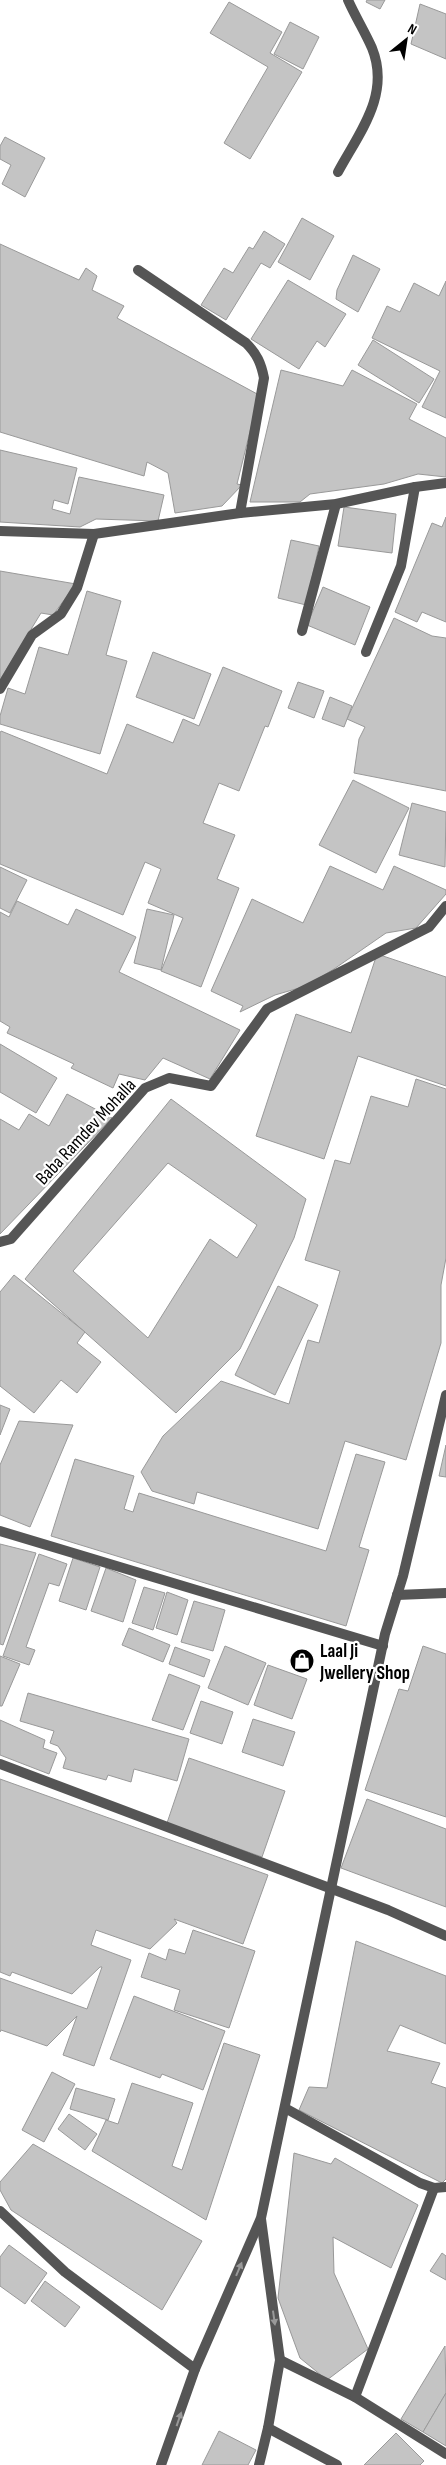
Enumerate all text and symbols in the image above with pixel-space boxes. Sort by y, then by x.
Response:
north arrow [381,15,431,65]
text: N [405,20,420,38]
street label: Baba Ramdev Mohalla [31,1074,141,1190]
place label: Laal Ji Jwellery Shop [319,1640,410,1685]
shop icon: Laal Ji Jwellery Shop [289,1648,315,1674]
one-way arrow [235,2262,243,2276]
one-way arrow [271,2311,279,2327]
one-way arrow [175,2412,183,2427]

